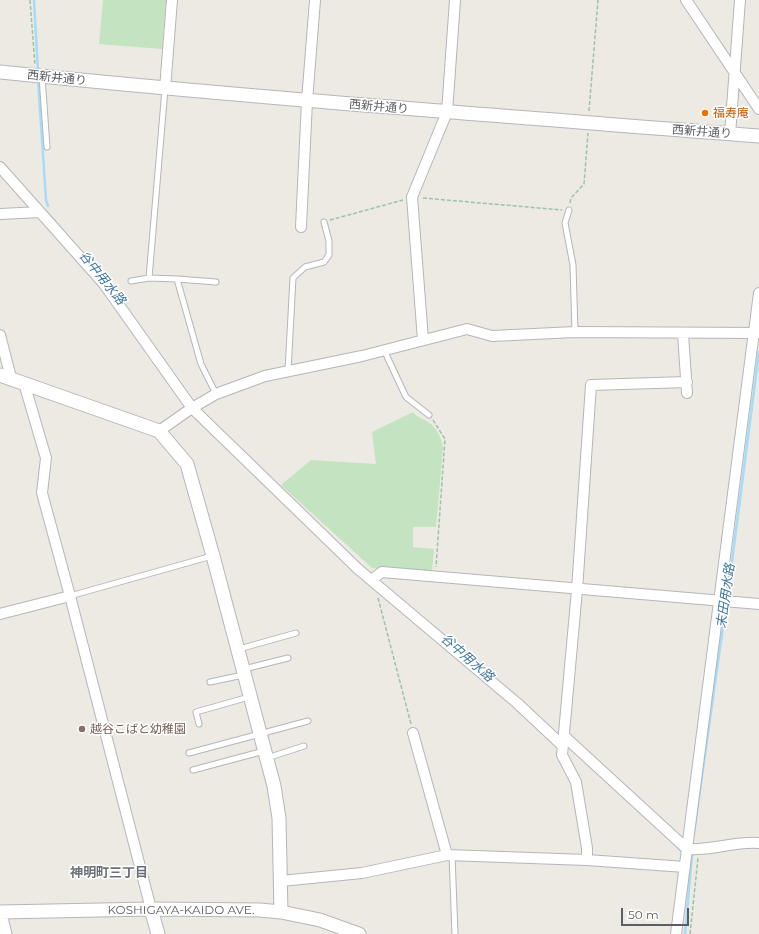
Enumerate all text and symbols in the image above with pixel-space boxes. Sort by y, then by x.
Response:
street label: 西新井通り [26,68,88,88]
street label: 西新井通り [348,97,410,117]
place label: 福寿庵 [713,106,749,120]
marker: 福寿庵 [700,108,710,118]
street label: 西新井通り [672,123,732,141]
water label: 谷中用水路 [75,248,129,308]
water label: 末田用水路 [714,563,738,629]
water label: 谷中用水路 [437,631,497,685]
place label: 越谷こばと幼稚園 [90,722,186,736]
marker: 越谷こばと幼稚園 [77,724,87,734]
district label: 神明町三丁目 [70,865,148,881]
scale bar [623,900,691,926]
street label: KOSHIGAYA-KAIDO AVE. [108,903,254,917]
text: 50 m [628,907,659,922]

